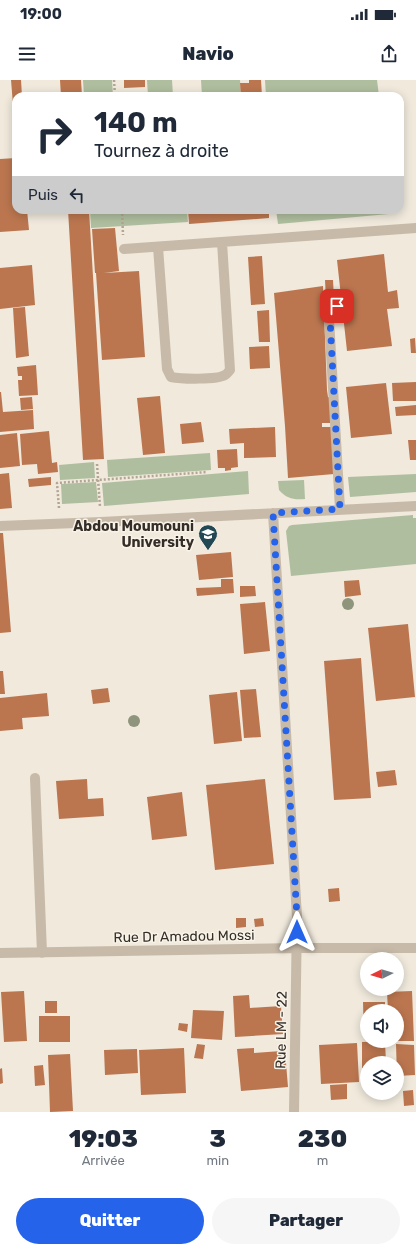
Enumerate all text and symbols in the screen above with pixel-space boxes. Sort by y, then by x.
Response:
text: 19:00 [20,5,62,23]
icon: menu [16,43,38,65]
text: Navio [182,43,234,65]
icon: share [378,43,400,65]
text: 140 m [94,106,178,139]
icon: right [28,108,80,160]
text: Tournez à droite [94,140,229,162]
icon: left [66,184,88,206]
text: Puis [28,186,58,204]
pin [320,289,354,323]
icon: arrive [326,295,348,317]
place label: Abdou Moumouni University [73,518,195,551]
school or university icon: Abdou Moumouni University [197,523,219,551]
position arrow [276,911,318,953]
street label: Rue Dr Amadou Mossi [113,927,255,946]
north arrow [360,952,404,996]
map controls [360,952,404,1100]
street label: Rue LM - 22 [272,991,291,1069]
button: sound [360,1004,404,1048]
button: layers [360,1056,404,1100]
text: 19:03 [69,1125,138,1153]
text: 3 [210,1125,226,1153]
text: 230 [298,1125,347,1153]
text: Arrivée [82,1153,125,1168]
text: min [207,1153,229,1168]
text: m [317,1153,328,1168]
button: Quitter [16,1198,204,1244]
button: Partager [212,1198,400,1244]

